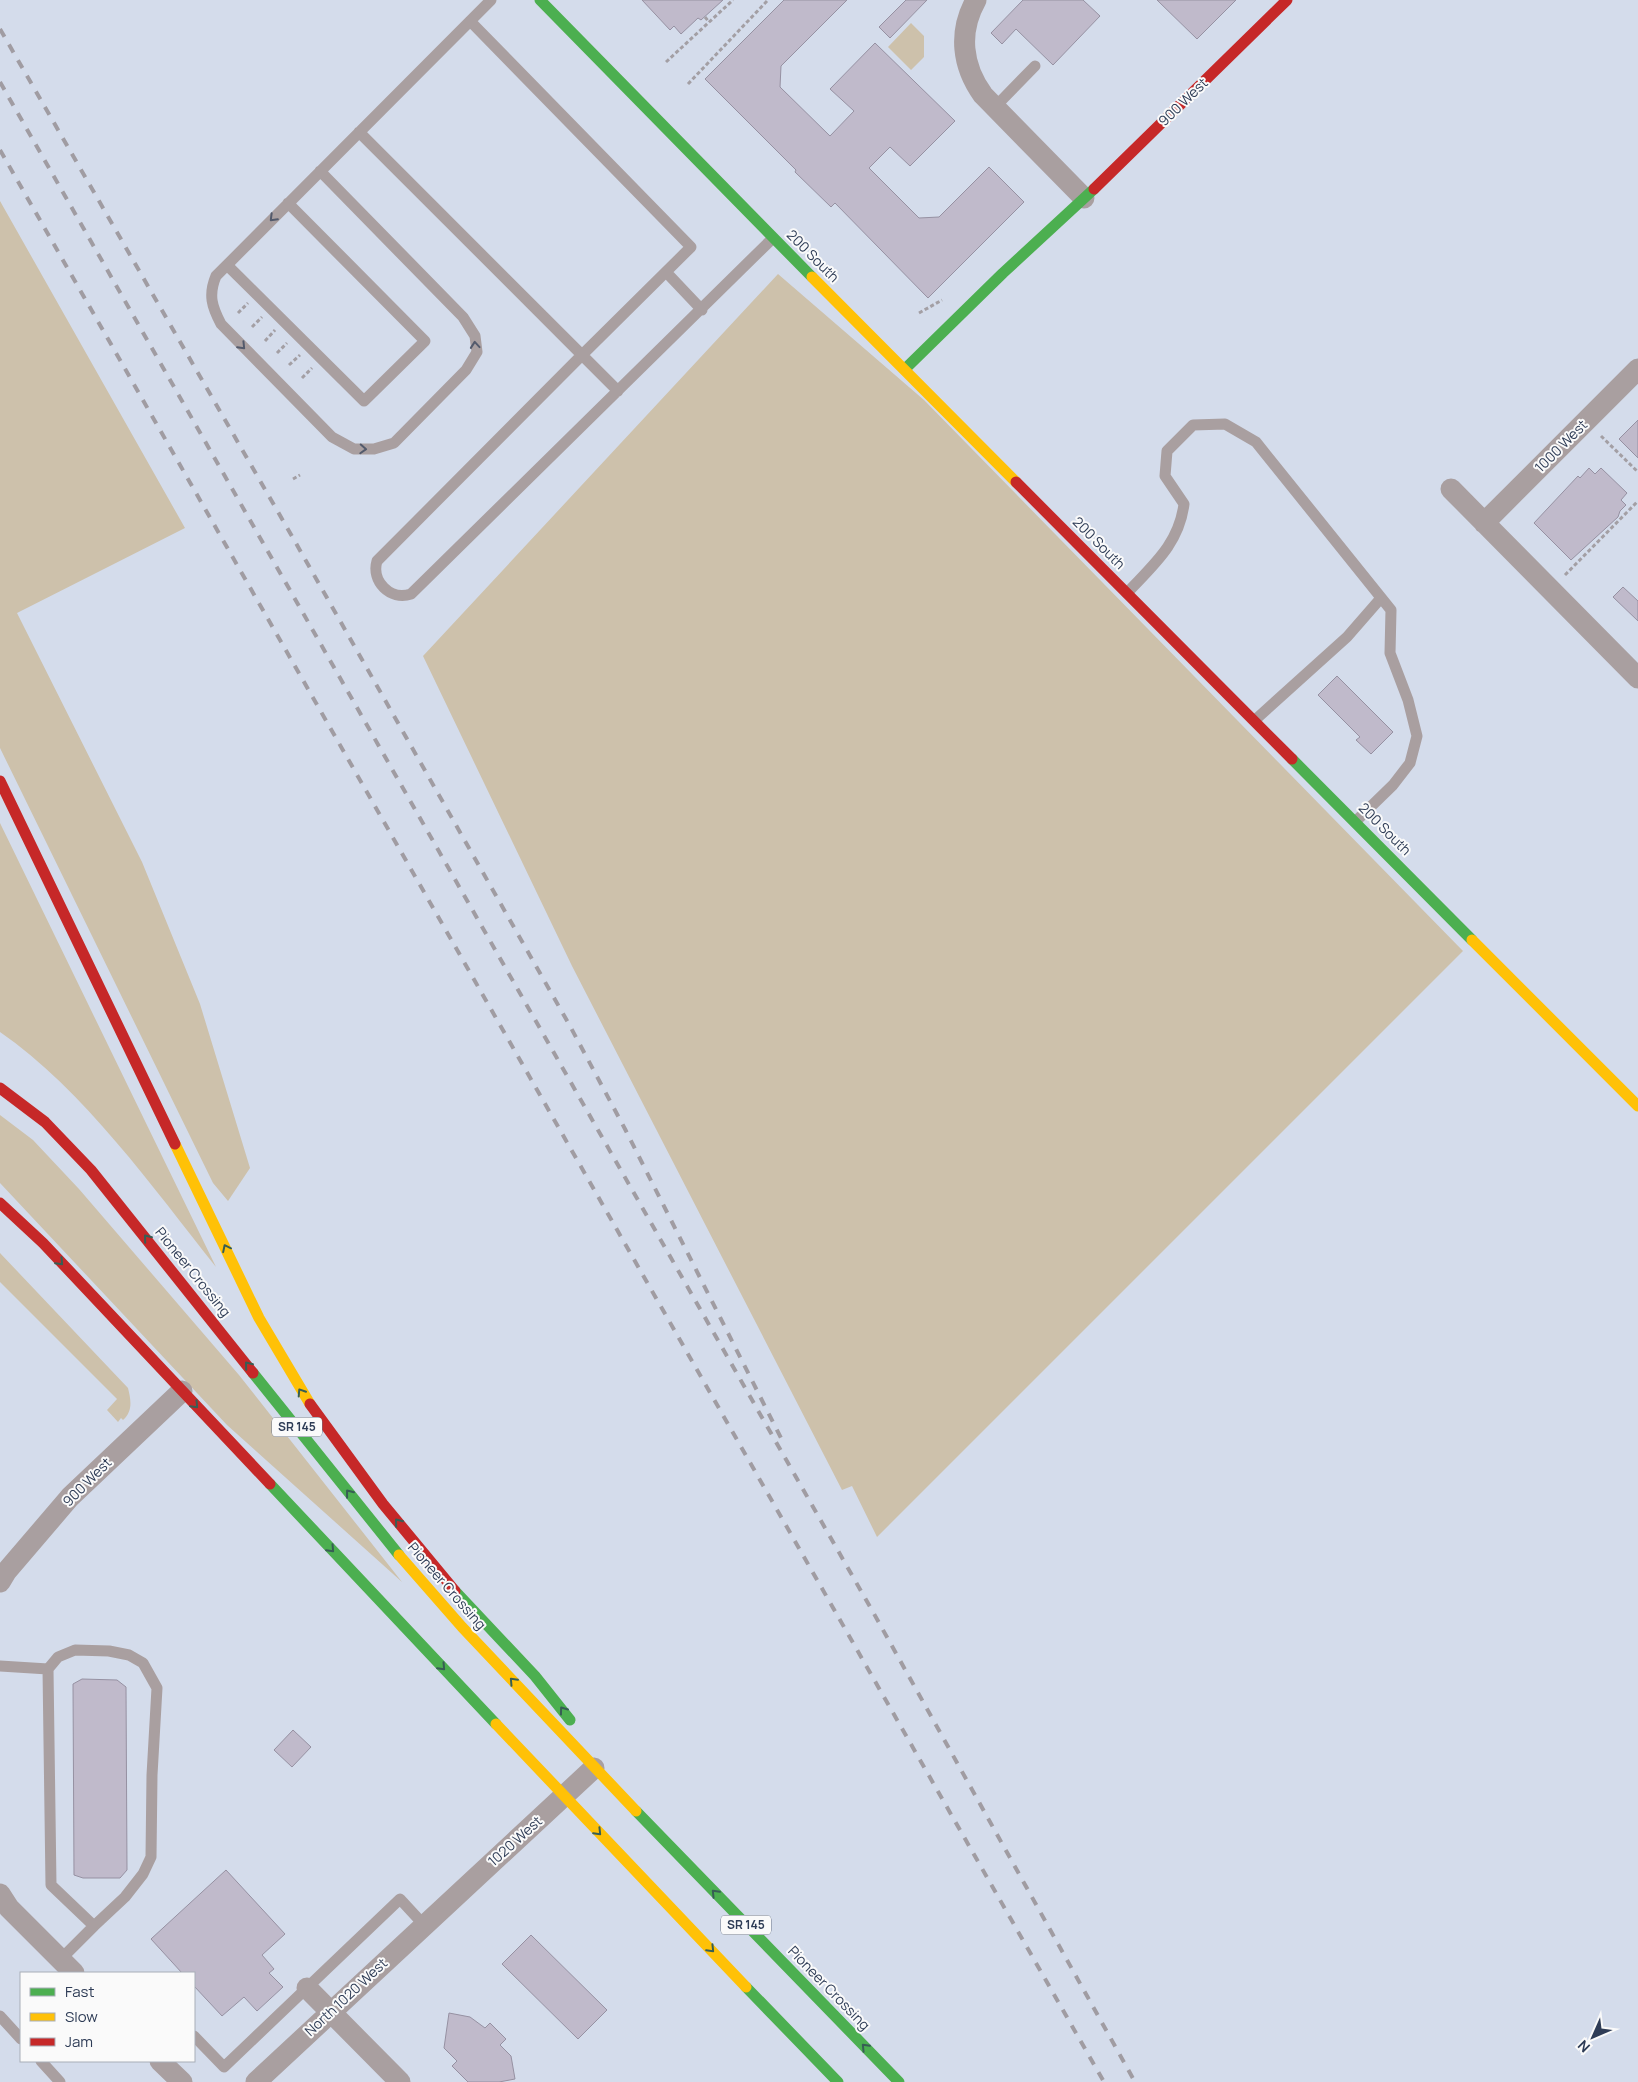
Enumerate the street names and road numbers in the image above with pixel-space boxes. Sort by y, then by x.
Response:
street label: 900 West [1154,73,1212,130]
street label: 200 South [783,225,844,286]
street label: 1000 West [1530,415,1591,476]
street label: 200 South [1069,512,1130,573]
street label: 200 South [1355,798,1416,859]
street label: Pioneer Crossing [151,1223,235,1320]
road number: SR 145 [272,1418,322,1436]
street label: 900 West [58,1453,116,1510]
street label: Pioneer Crossing [404,1538,491,1633]
street label: 1020 West [484,1811,546,1870]
road number: SR 145 [721,1916,771,1934]
street label: Pioneer Crossing [784,1941,874,2034]
street label: North 1020 West [300,1953,391,2040]

